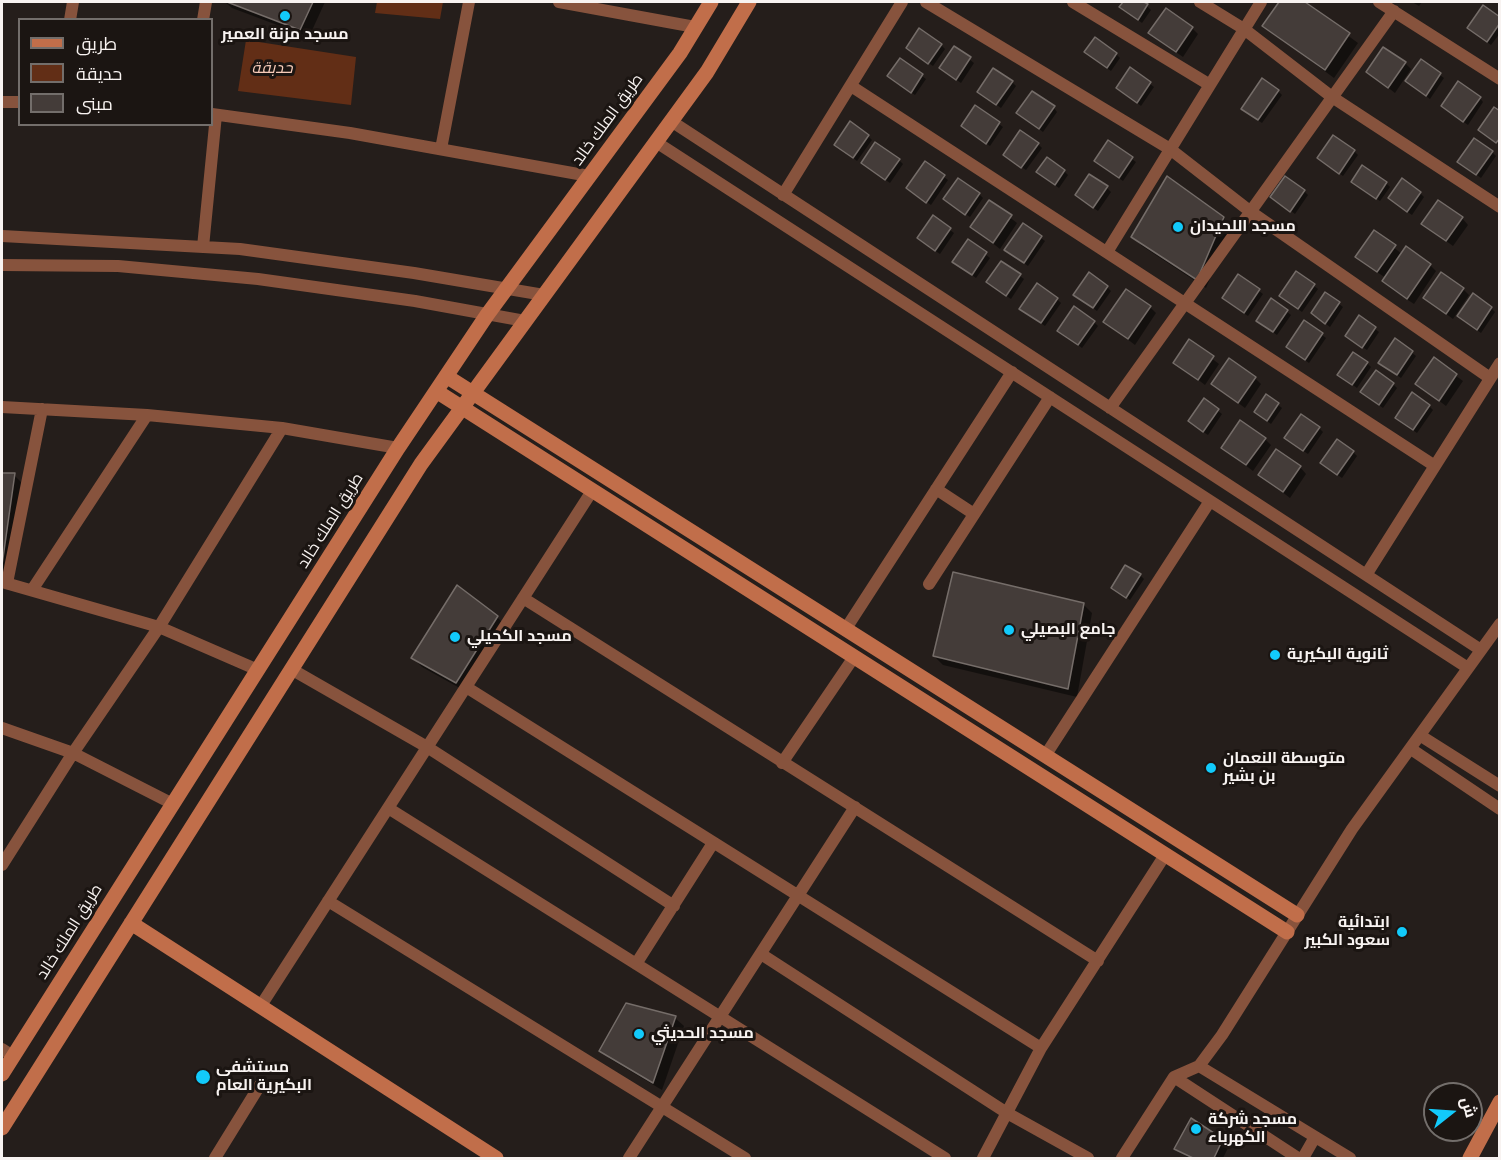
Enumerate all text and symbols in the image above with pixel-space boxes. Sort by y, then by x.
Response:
marker: مسجد مزنة العمير [278,9,292,23]
legend [18,18,213,126]
place label: مسجد مزنة العمير [221,25,349,45]
text: طريق [76,34,117,54]
park label: حدبقة [251,59,293,79]
text: حديقة [76,64,122,84]
street label: طريق الملك خالد [568,70,648,170]
text: مبنى [76,94,113,114]
place label: مسجد اللحيدان [1190,217,1296,237]
marker: مسجد اللحيدان [1171,220,1185,234]
street label: طريق الملك خالد [294,470,368,572]
place label: جامع البصيلي [1021,620,1115,640]
marker: جامع البصيلي [1002,623,1016,637]
place label: مسجد الكحيلي [467,627,572,647]
marker: مسجد الكحيلي [448,630,462,644]
place label: ثانوية البكيرية [1287,645,1388,665]
marker: ثانوية البكيرية [1268,648,1282,662]
place label: متوسطة النعمان بن بشير [1223,749,1345,787]
marker: متوسطة النعمان بن بشير [1204,761,1218,775]
street label: طريق الملك خالد [33,881,107,983]
place label: ابتدائية سعود الكبير [1305,913,1390,951]
marker: ابتدائية سعود الكبير [1395,925,1409,939]
place label: مسجد الحديثي [651,1024,754,1044]
marker: مسجد الحديثي [632,1027,646,1041]
place label: مستشفى البكيرية العام [216,1058,312,1096]
marker: مستشفى البكيرية العام [194,1068,212,1086]
north arrow [1423,1082,1483,1142]
text: ش [1458,1095,1480,1119]
place label: مسجد شركة الكهرباء [1208,1110,1297,1148]
marker: مسجد شركة الكهرباء [1189,1122,1203,1136]

